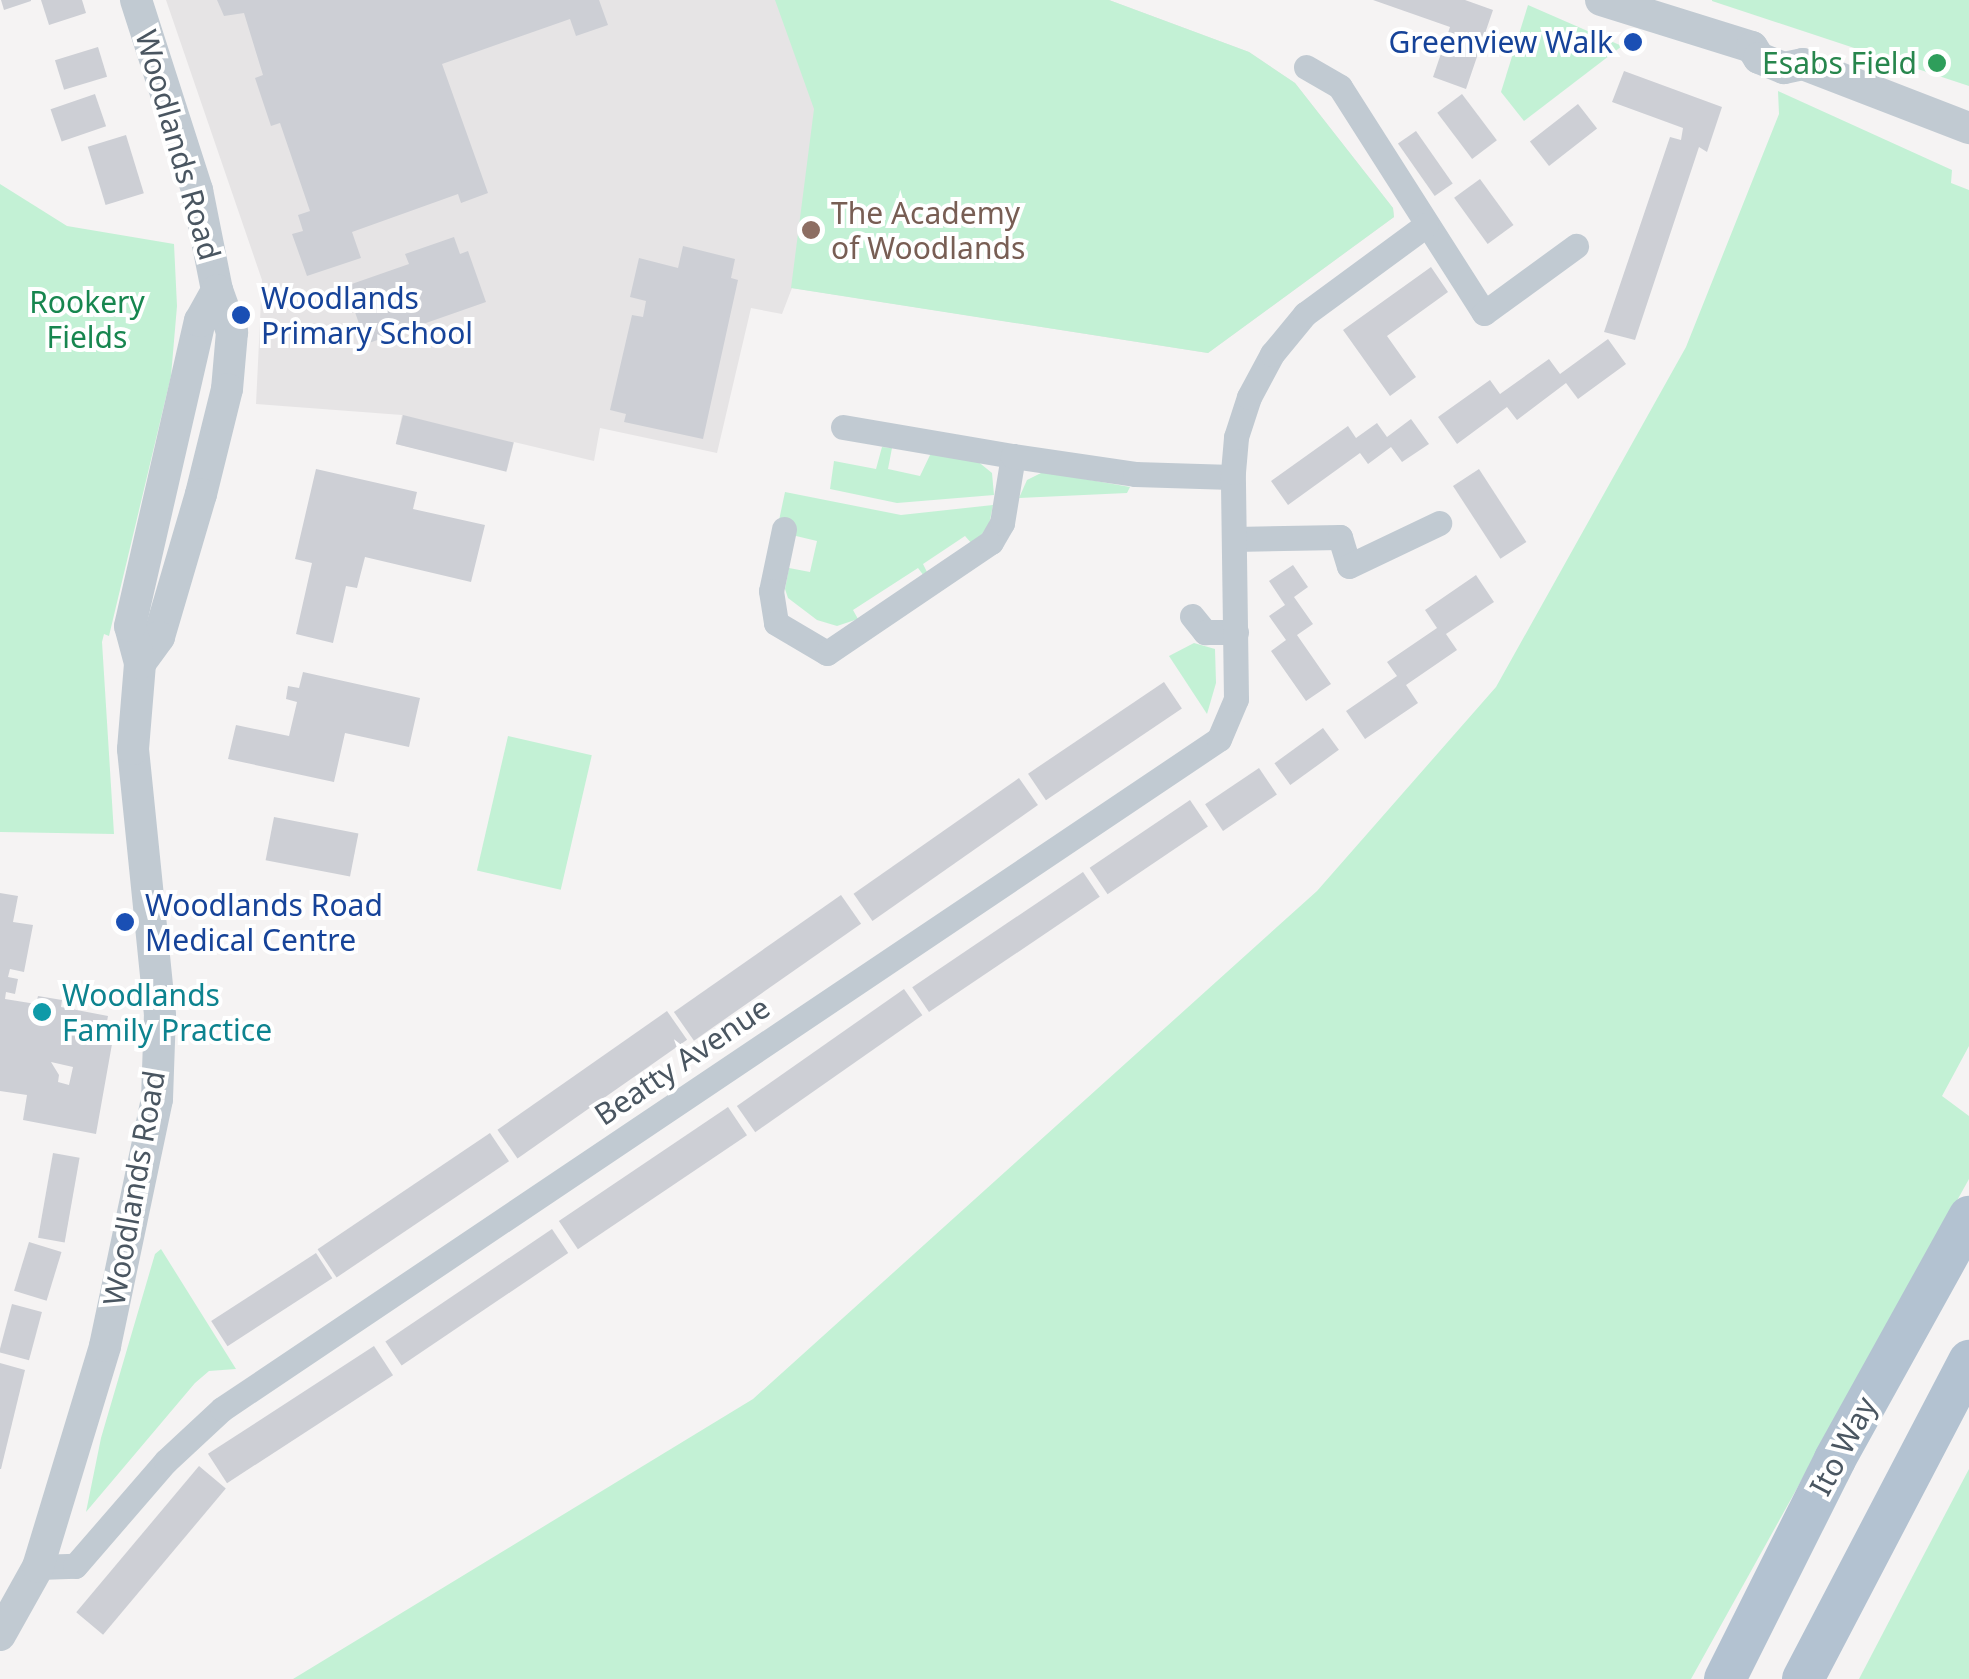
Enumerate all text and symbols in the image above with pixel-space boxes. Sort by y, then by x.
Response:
place label: Greenview Walk [1388,24,1613,60]
street label: Woodlands Road [128,26,228,264]
marker: Greenview Walk [1622,31,1644,53]
place label: Esabs Field [1762,45,1917,81]
marker: Esabs Field [1926,52,1948,74]
place label: The Academy of Woodlands [831,195,1025,266]
marker: The Academy of Woodlands [800,219,822,241]
place label: Woodlands Primary School [261,280,473,350]
park label: Rookery Fields [29,284,145,354]
marker: Woodlands Primary School [230,304,252,326]
place label: Woodlands Road Medical Centre [145,887,383,958]
marker: Woodlands Road Medical Centre [114,911,136,933]
place label: Woodlands Family Practice [62,977,272,1048]
street label: Beatty Avenue [588,989,776,1133]
marker: Woodlands Family Practice [31,1001,53,1023]
street label: Woodlands Road [96,1068,172,1308]
street label: Ito Way [1802,1391,1884,1501]

